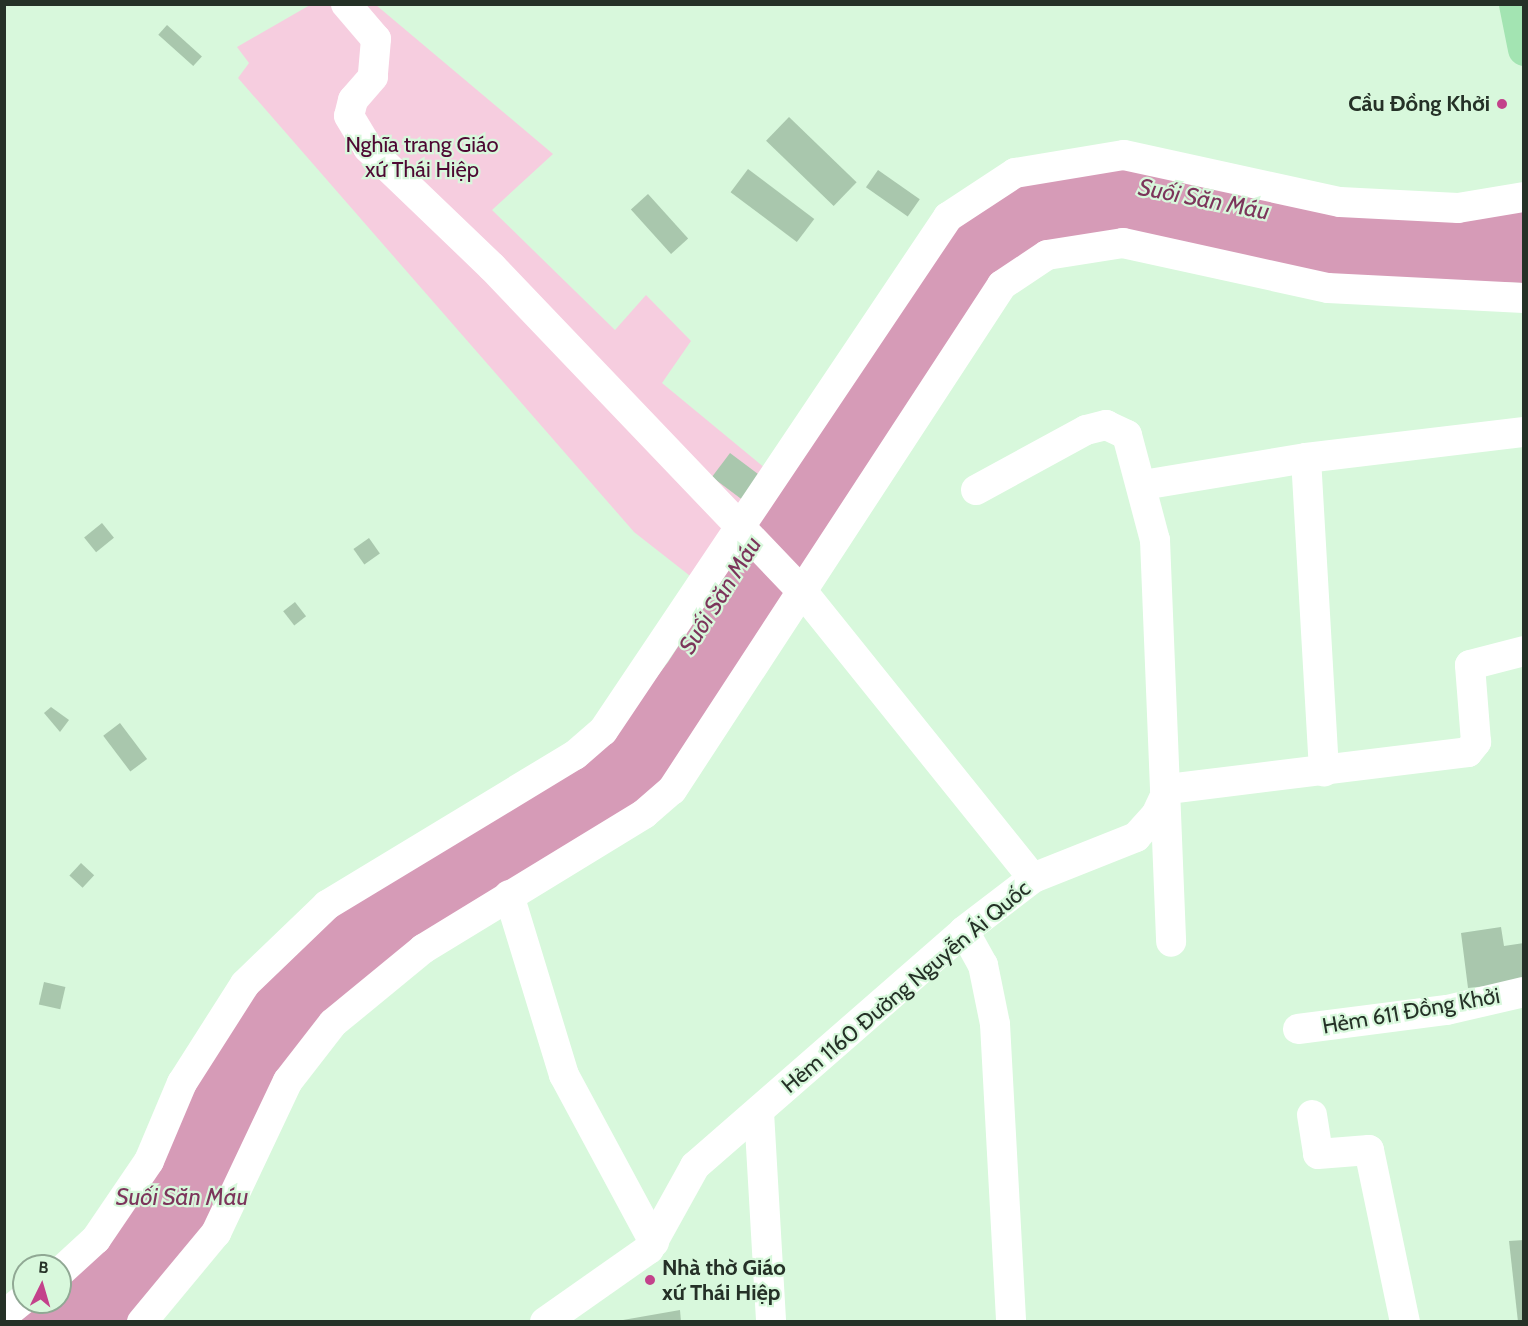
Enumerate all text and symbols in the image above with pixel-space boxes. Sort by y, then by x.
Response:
place label: Cầu Đồng Khởi [1348,91,1490,117]
marker: Cầu Đồng Khởi [1495,97,1509,111]
park label: Nghĩa trang Giáo xứ Thái Hiệp [345,131,499,182]
water label: Suối Săn Máu [1136,172,1272,226]
water label: Suối Săn Máu [673,531,767,659]
street label: Hẻm 1160 Đường Nguyễn Ái Quốc [776,875,1036,1099]
street label: Hẻm 611 Đồng Khởi [1320,982,1502,1040]
water label: Suối Săn Máu [116,1183,248,1211]
north arrow [12,1254,72,1314]
place label: Nhà thờ Giáo xứ Thái Hiệp [662,1254,786,1306]
text: B [38,1258,49,1277]
marker: Nhà thờ Giáo xứ Thái Hiệp [643,1273,657,1287]

